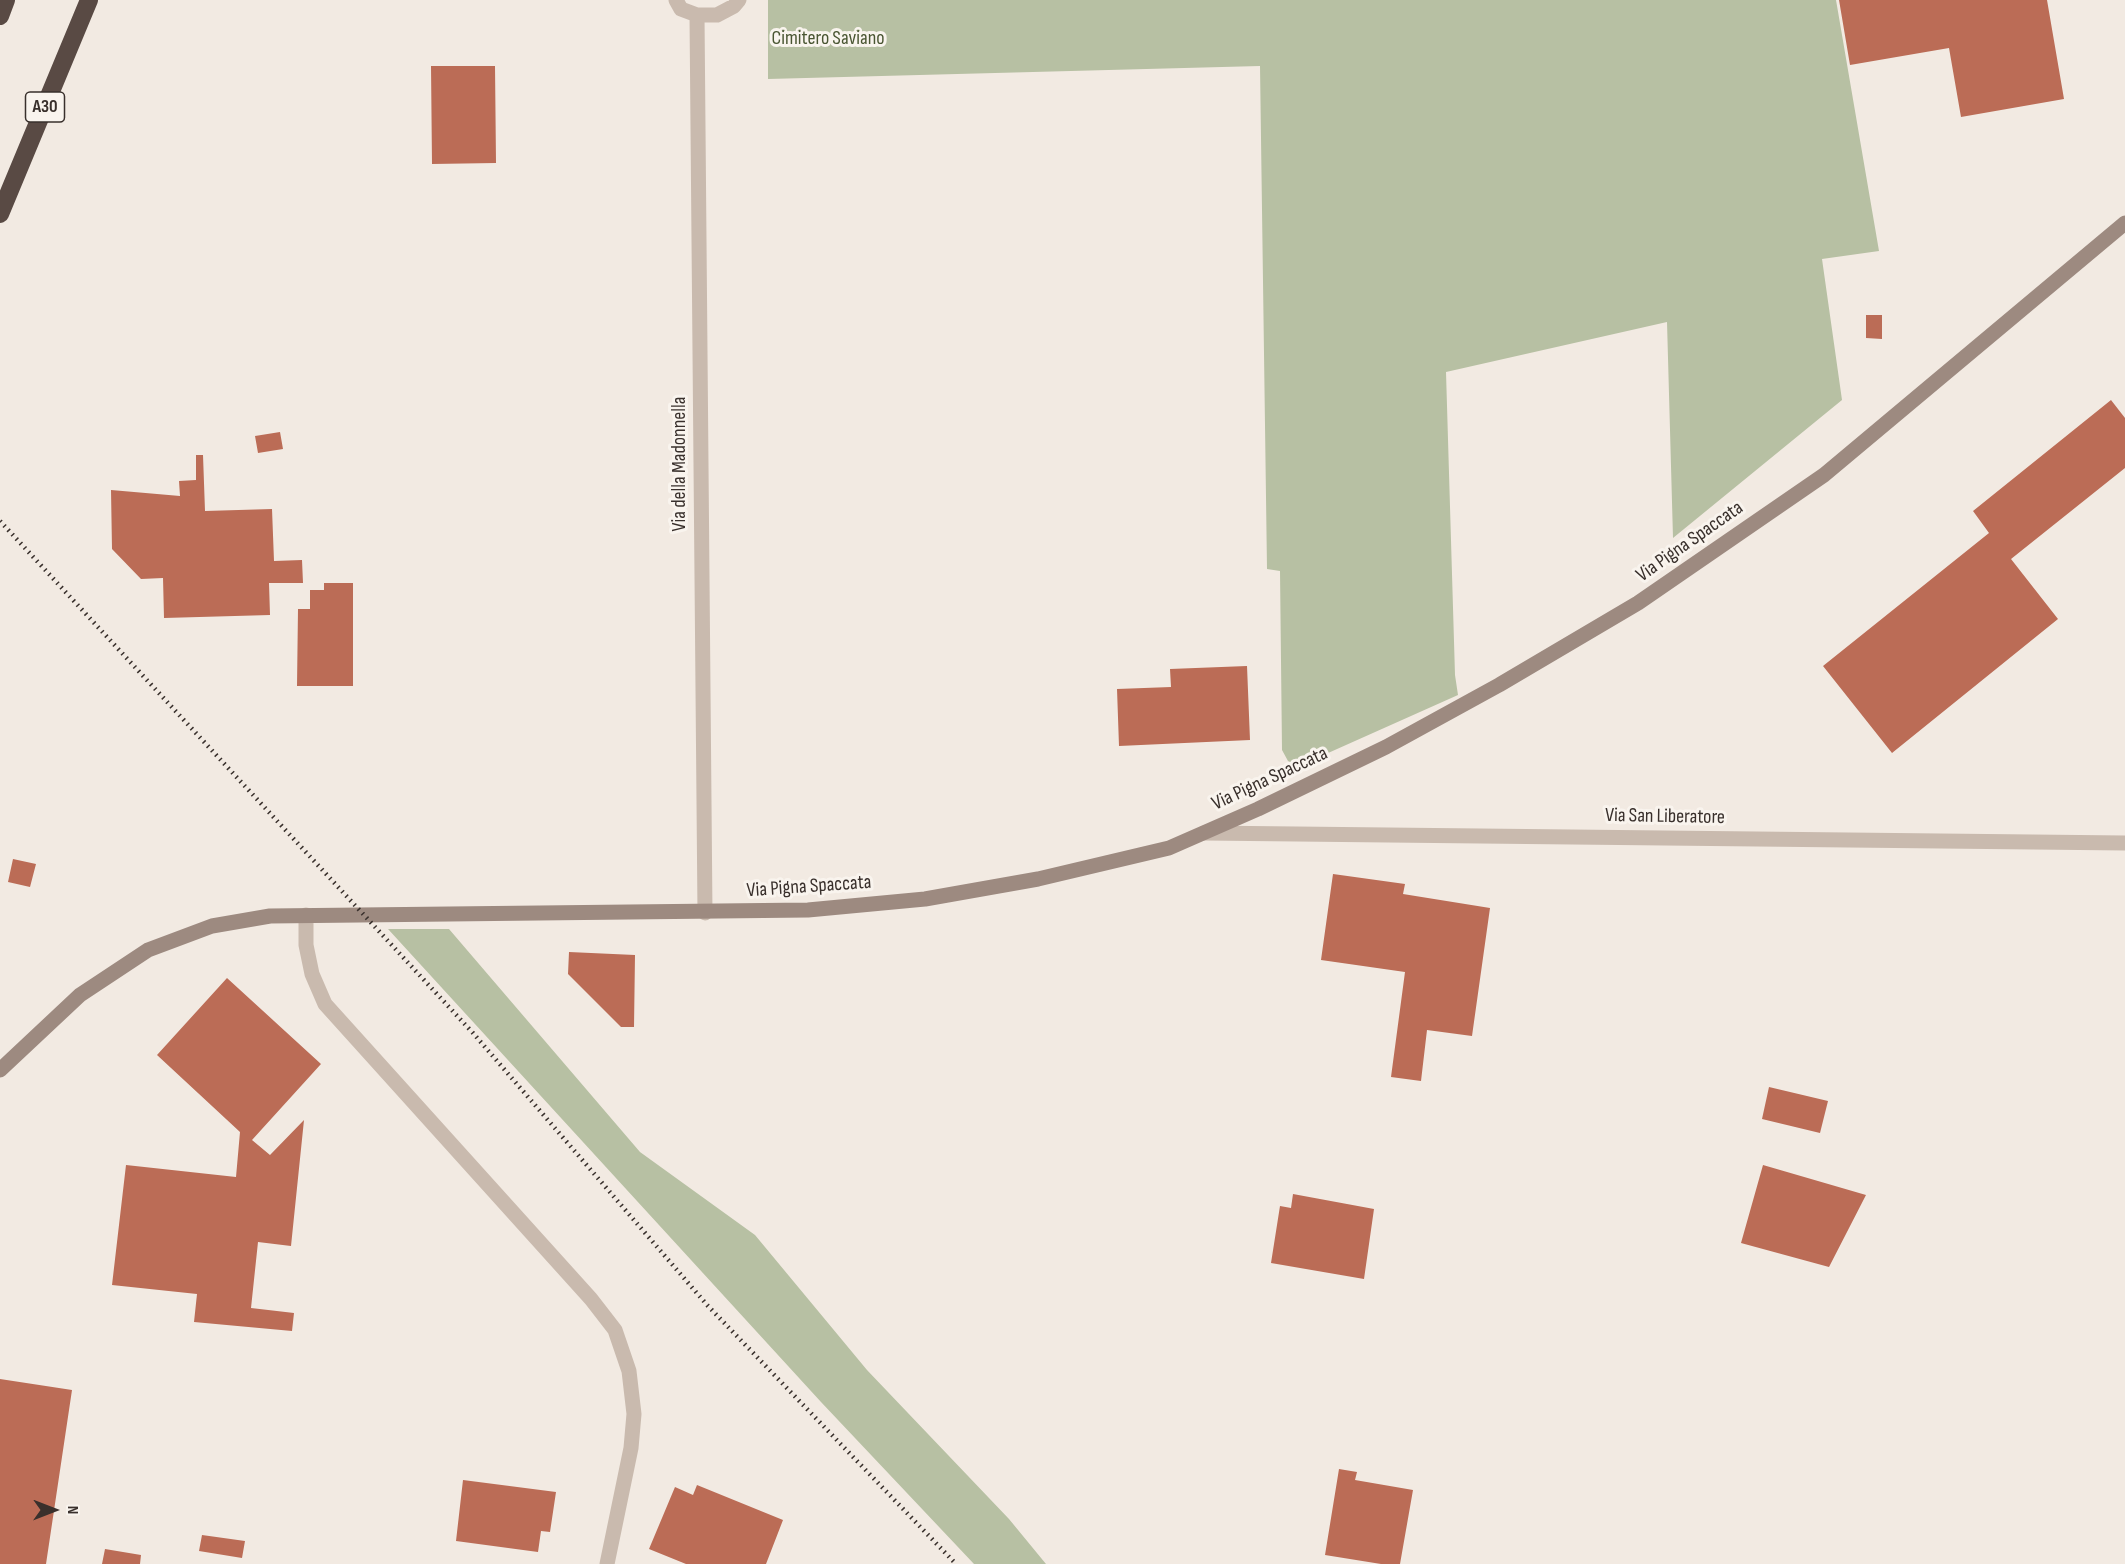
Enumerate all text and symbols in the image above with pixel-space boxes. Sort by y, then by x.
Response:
park label: Cimitero Saviano [772,27,884,51]
road number: A30 [26,92,64,122]
street label: Via della Madonnella [668,397,692,531]
street label: Via Pigna Spaccata [1632,496,1748,588]
street label: Via Pigna Spaccata [1208,742,1332,816]
street label: Via San Liberatore [1605,804,1725,830]
street label: Via Pigna Spaccata [746,871,872,903]
north arrow [24,1480,84,1540]
text: N [63,1506,82,1514]

